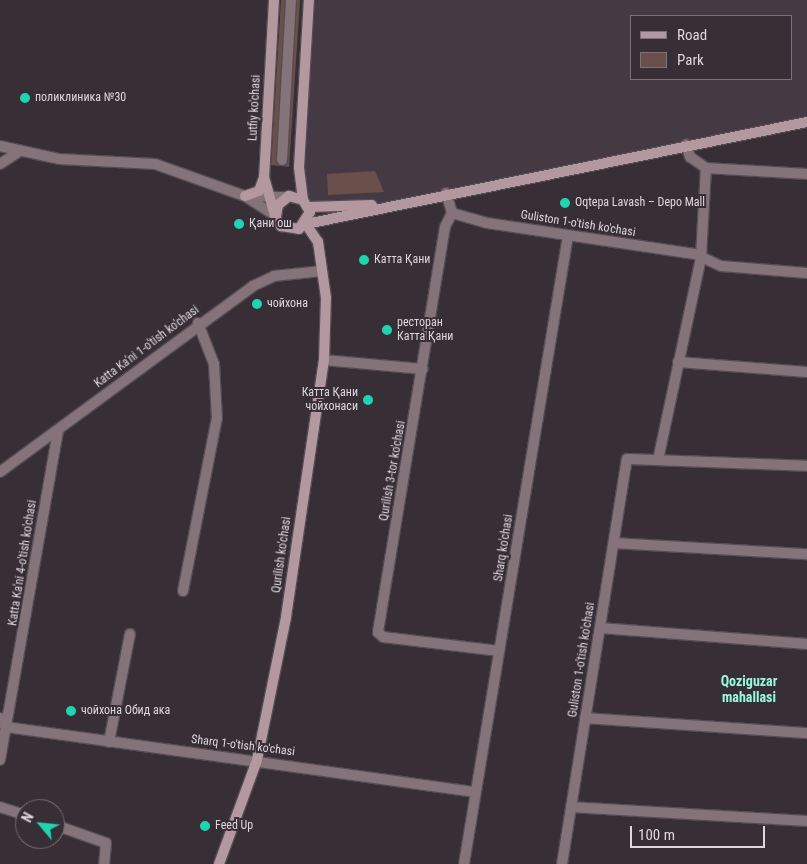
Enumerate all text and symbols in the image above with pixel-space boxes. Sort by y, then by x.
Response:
legend [630,15,792,80]
text: Road [677,26,707,44]
text: Park [677,51,704,69]
street label: Lutfiy ko'chasi [246,75,264,141]
place label: поликлиника №30 [35,91,126,105]
marker: поликлиника №30 [19,92,31,104]
place label: Oqtepa Lavash – Depo Mall [575,196,705,210]
marker: Oqtepa Lavash – Depo Mall [559,197,571,209]
street label: Guliston 1-o'tish ko'chasi [520,208,636,240]
place label: Қани ош [249,217,292,231]
marker: Қани ош [233,218,245,230]
place label: Катта Қани [374,253,430,267]
marker: Катта Қани [358,254,370,266]
place label: чойхона [267,297,308,311]
marker: чойхона [251,298,263,310]
street label: Katta Ka'ni 1-o'tish ko'chasi [92,303,202,391]
place label: ресторан Катта Қани [397,316,453,344]
marker: ресторан Катта Қани [381,324,393,336]
place label: Катта Қани чойхонаси [302,386,358,414]
marker: Катта Қани чойхонаси [362,394,374,406]
street label: Qurilish 3-tor ko'chasi [377,420,409,522]
street label: Katta Ka'ni 4-o'tish ko'chasi [6,499,40,627]
street label: Sharq ko'chasi [492,513,516,583]
street label: Qurilish ko'chasi [270,516,294,594]
street label: Guliston 1-o'tish ko'chasi [566,602,598,718]
district label: Qoziguzar mahallasi [721,673,777,706]
place label: чойхона Обид ака [81,704,170,718]
marker: чойхона Обид ака [65,705,77,717]
street label: Sharq 1-o'tish ko'chasi [190,732,296,760]
north arrow [15,799,65,849]
text: N [19,810,37,825]
scale bar [632,816,767,848]
place label: Feed Up [215,819,253,833]
marker: Feed Up [199,820,211,832]
text: 100 m [638,826,675,844]

